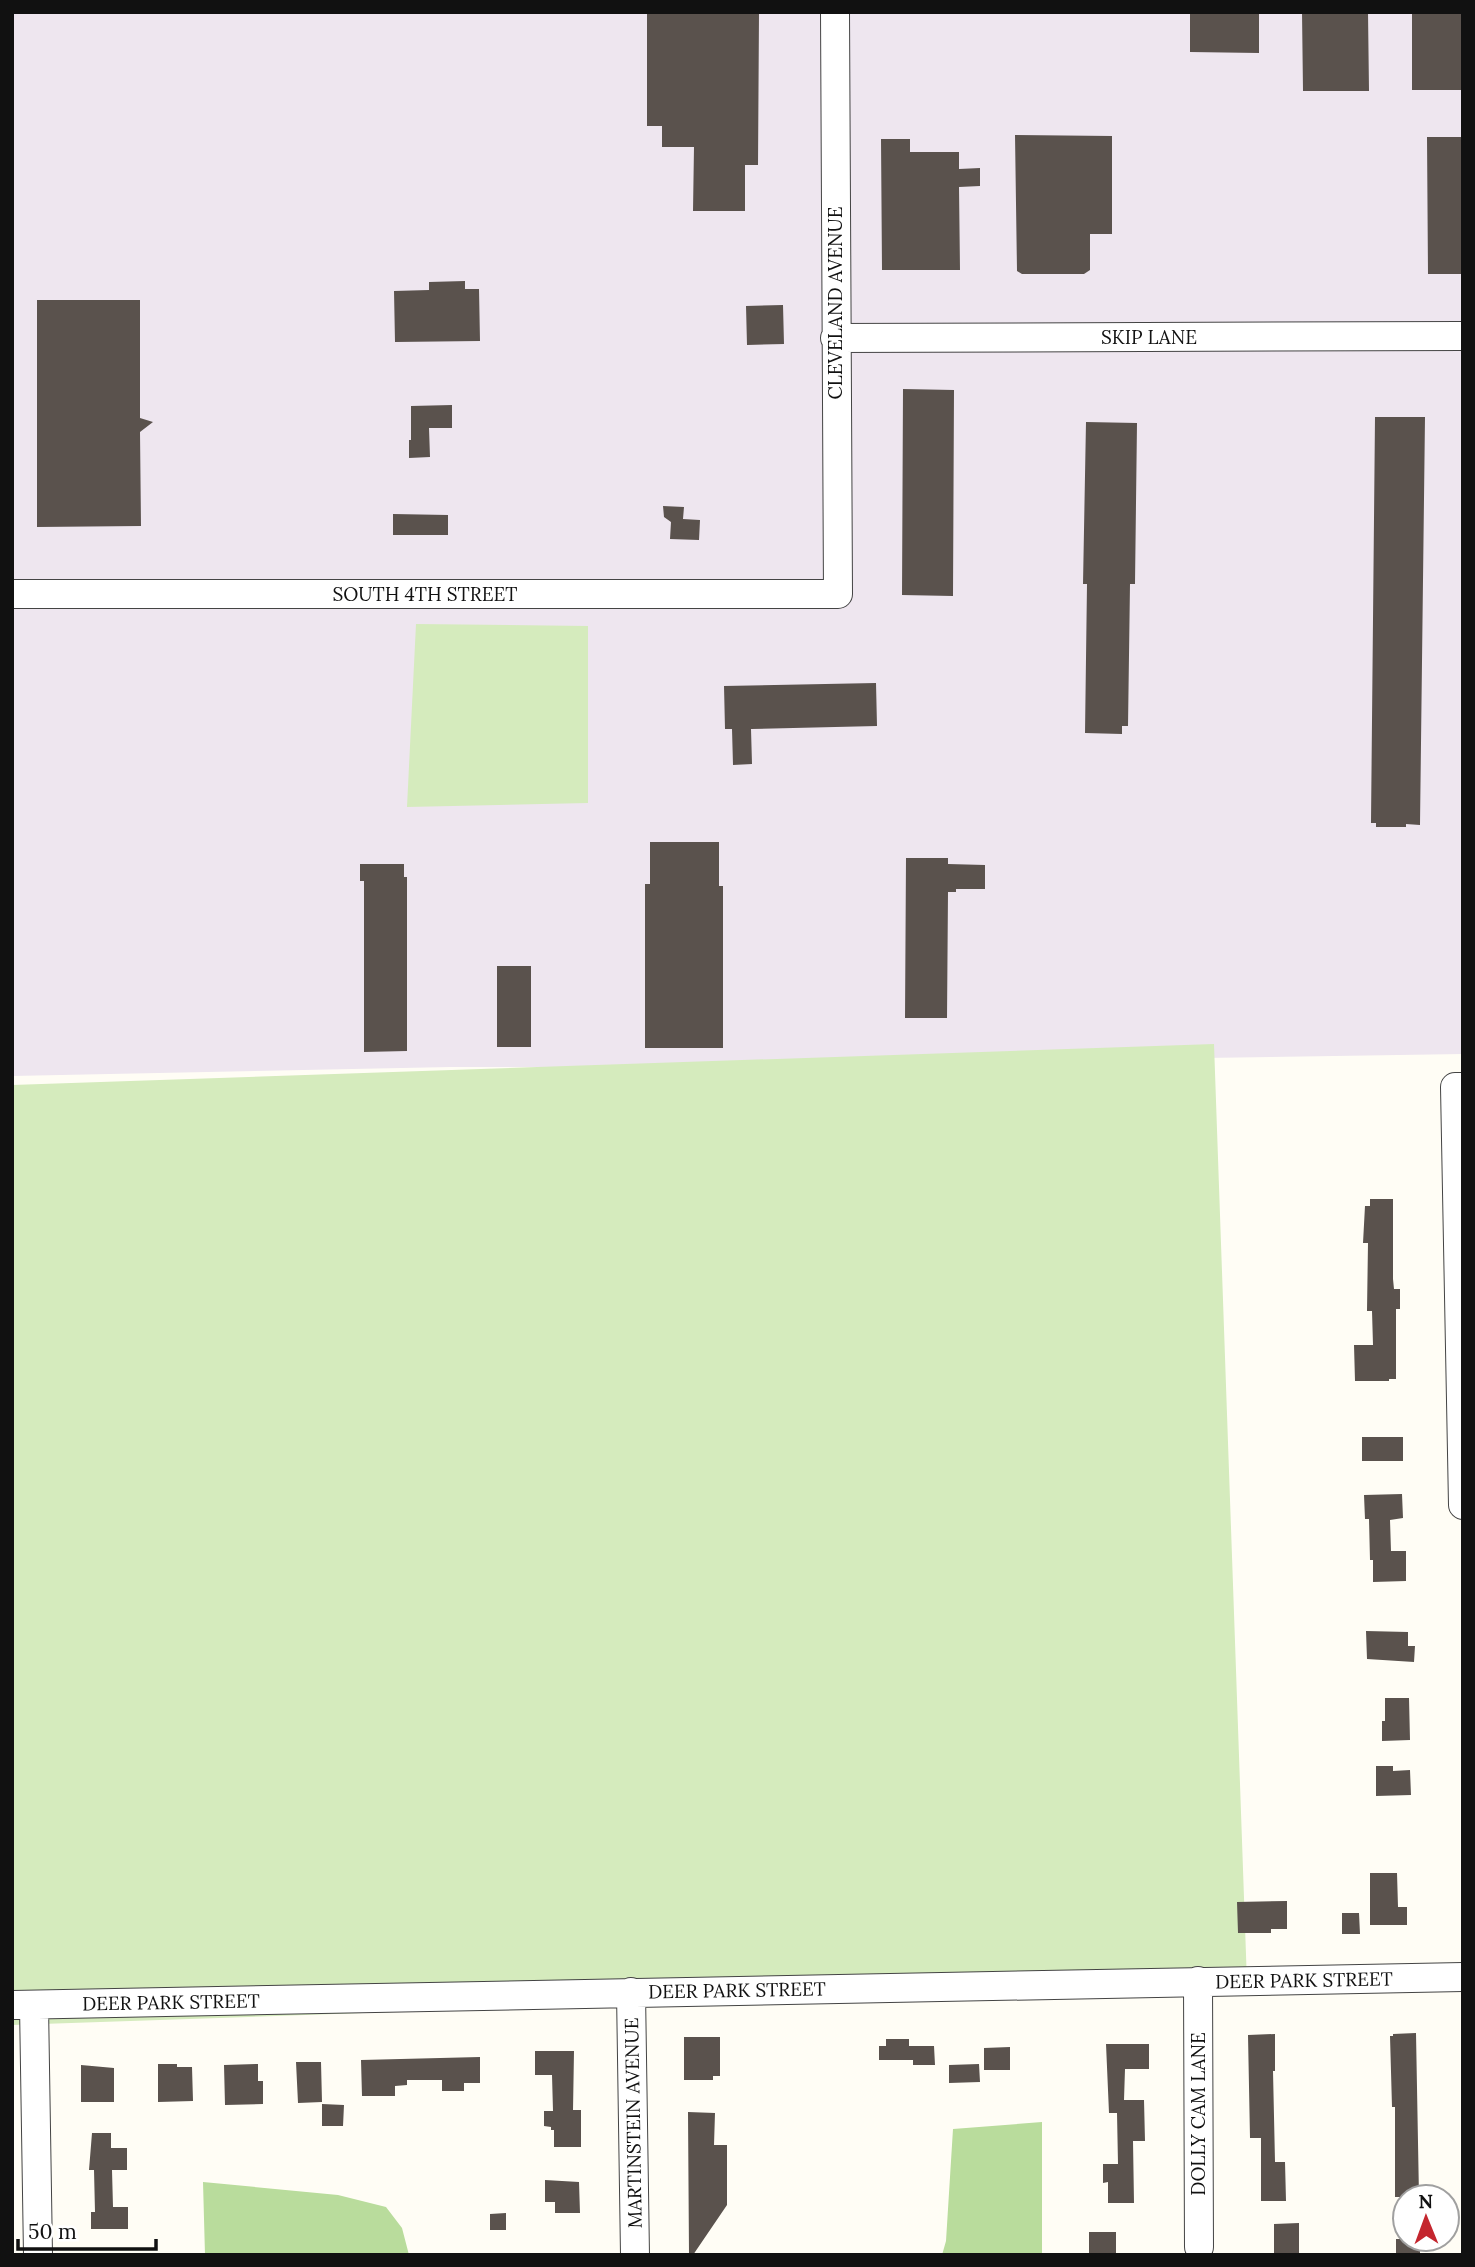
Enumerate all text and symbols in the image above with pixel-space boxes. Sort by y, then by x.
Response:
street label: CLEVELAND AVENUE [823,206,847,400]
street label: SKIP LANE [1101,325,1197,349]
street label: SOUTH 4TH STREET [333,582,517,606]
street label: DEER PARK STREET [1215,1966,1393,1994]
street label: DEER PARK STREET [648,1976,826,2004]
street label: DEER PARK STREET [82,1988,260,2016]
street label: MARTINSTEIN AVENUE [619,2017,647,2229]
street label: DOLLY CAM LANE [1186,2032,1210,2196]
north arrow [1391,2183,1461,2253]
text: N [1418,2189,1434,2213]
scale bar [18,2208,156,2252]
text: 50 m [28,2218,77,2245]

